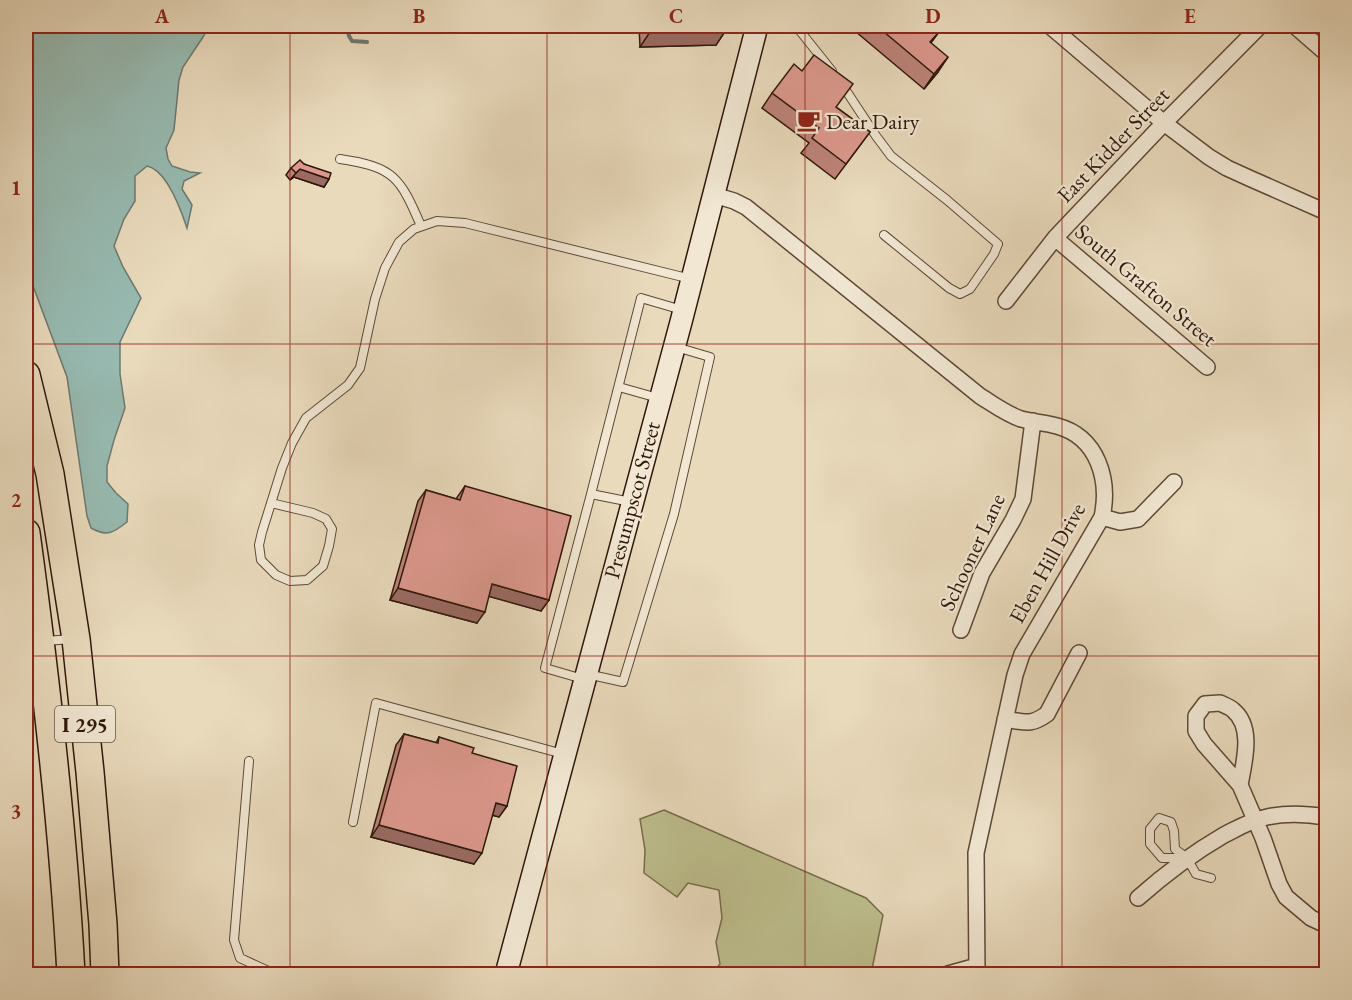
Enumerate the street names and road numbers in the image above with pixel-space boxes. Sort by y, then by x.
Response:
street label: East Kidder Street [1050,81,1176,209]
street label: South Grafton Street [1069,217,1223,353]
street label: Presumpscot Street [597,418,667,582]
street label: Schooner Lane [932,488,1012,615]
street label: Eben Hill Drive [1002,497,1092,628]
road number: I 295 [55,706,115,742]

